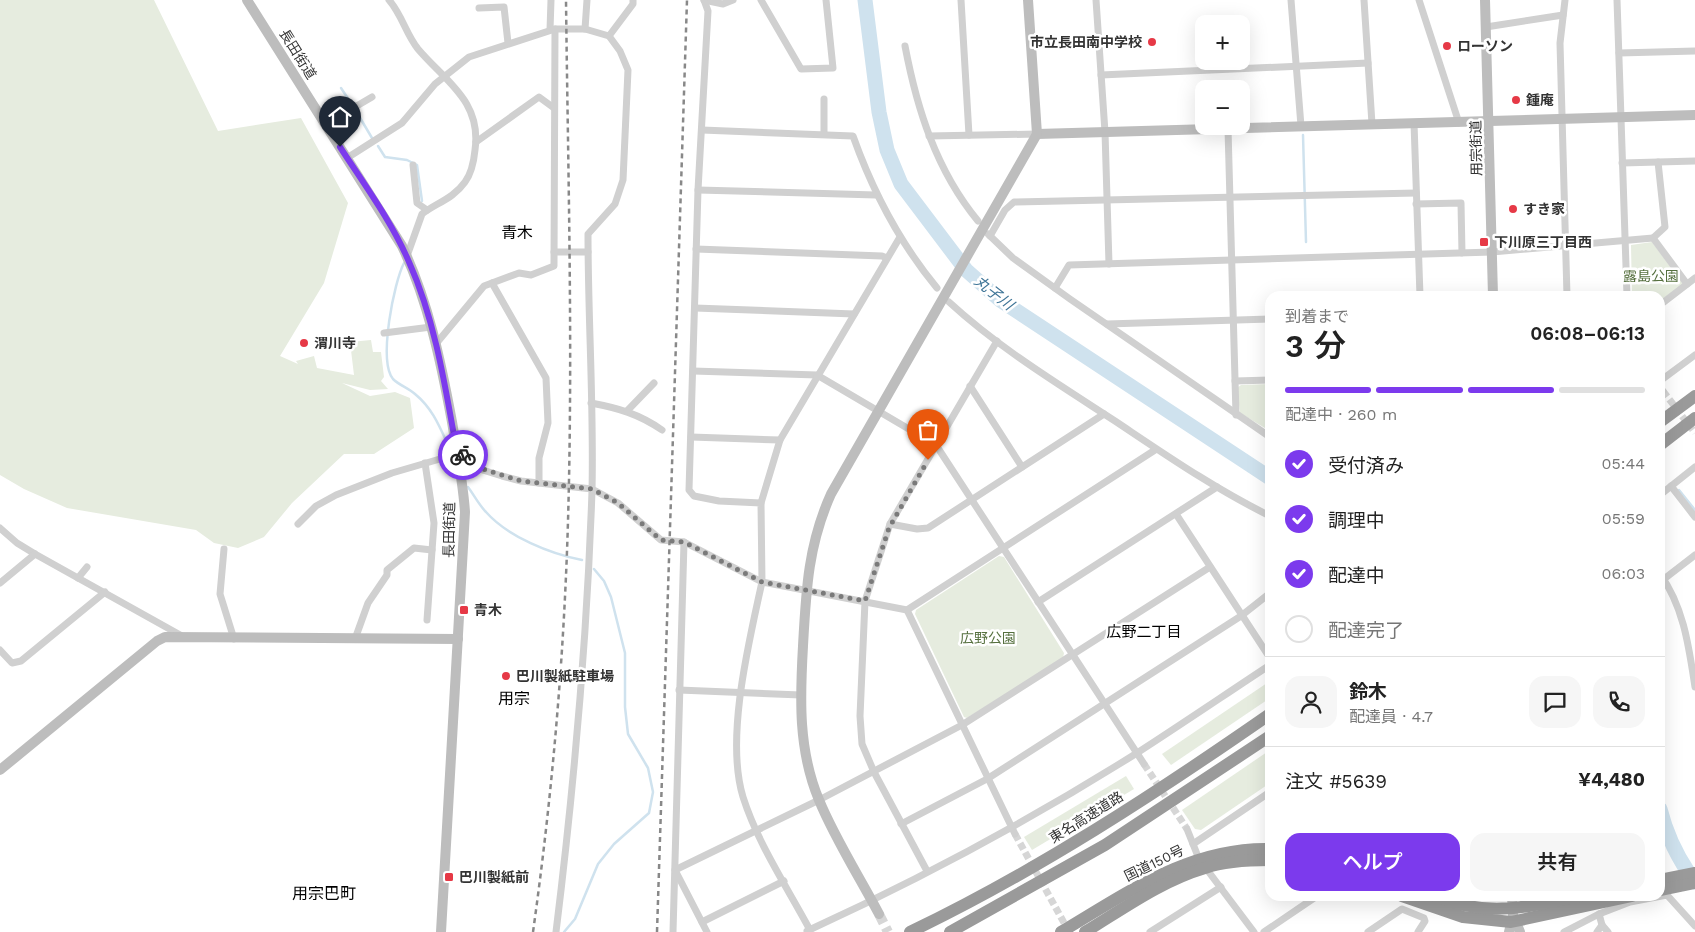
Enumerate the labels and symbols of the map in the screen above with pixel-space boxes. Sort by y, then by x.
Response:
street label: 長田街道 [276,26,320,82]
place label: 市立長田南中学校 [1030,34,1142,50]
marker: 市立長田南中学校 [1146,36,1158,48]
place label: ローソン [1457,38,1513,54]
marker: ローソン [1441,40,1453,52]
place label: 鍾庵 [1526,92,1554,108]
marker: 鍾庵 [1510,94,1522,106]
pin [319,96,361,147]
street label: 用宗街道 [1468,120,1484,176]
place label: すき家 [1523,201,1565,217]
marker: すき家 [1507,203,1519,215]
district label: 青木 [501,223,533,242]
place label: 下川原三丁目西 [1494,234,1592,250]
marker: 下川原三丁目西 [1478,236,1490,248]
park label: 露島公園 [1623,268,1679,284]
water label: 丸子川 [971,272,1019,315]
place label: 渭川寺 [314,335,356,351]
marker: 渭川寺 [298,337,310,349]
pin [907,409,949,460]
courier [438,430,488,480]
street label: 長田街道 [441,502,457,558]
place label: 青木 [474,602,502,618]
marker: 青木 [458,604,470,616]
district label: 広野二丁目 [1106,623,1182,641]
park label: 広野公園 [960,630,1016,646]
place label: 巴川製紙駐車場 [516,668,614,684]
marker: 巴川製紙駐車場 [500,670,512,682]
district label: 用宗 [498,689,530,708]
street label: 東名高速道路 [1046,788,1126,846]
street label: 国道150号 [1122,842,1186,884]
place label: 巴川製紙前 [459,869,529,885]
marker: 巴川製紙前 [443,871,455,883]
district label: 用宗巴町 [292,884,356,903]

